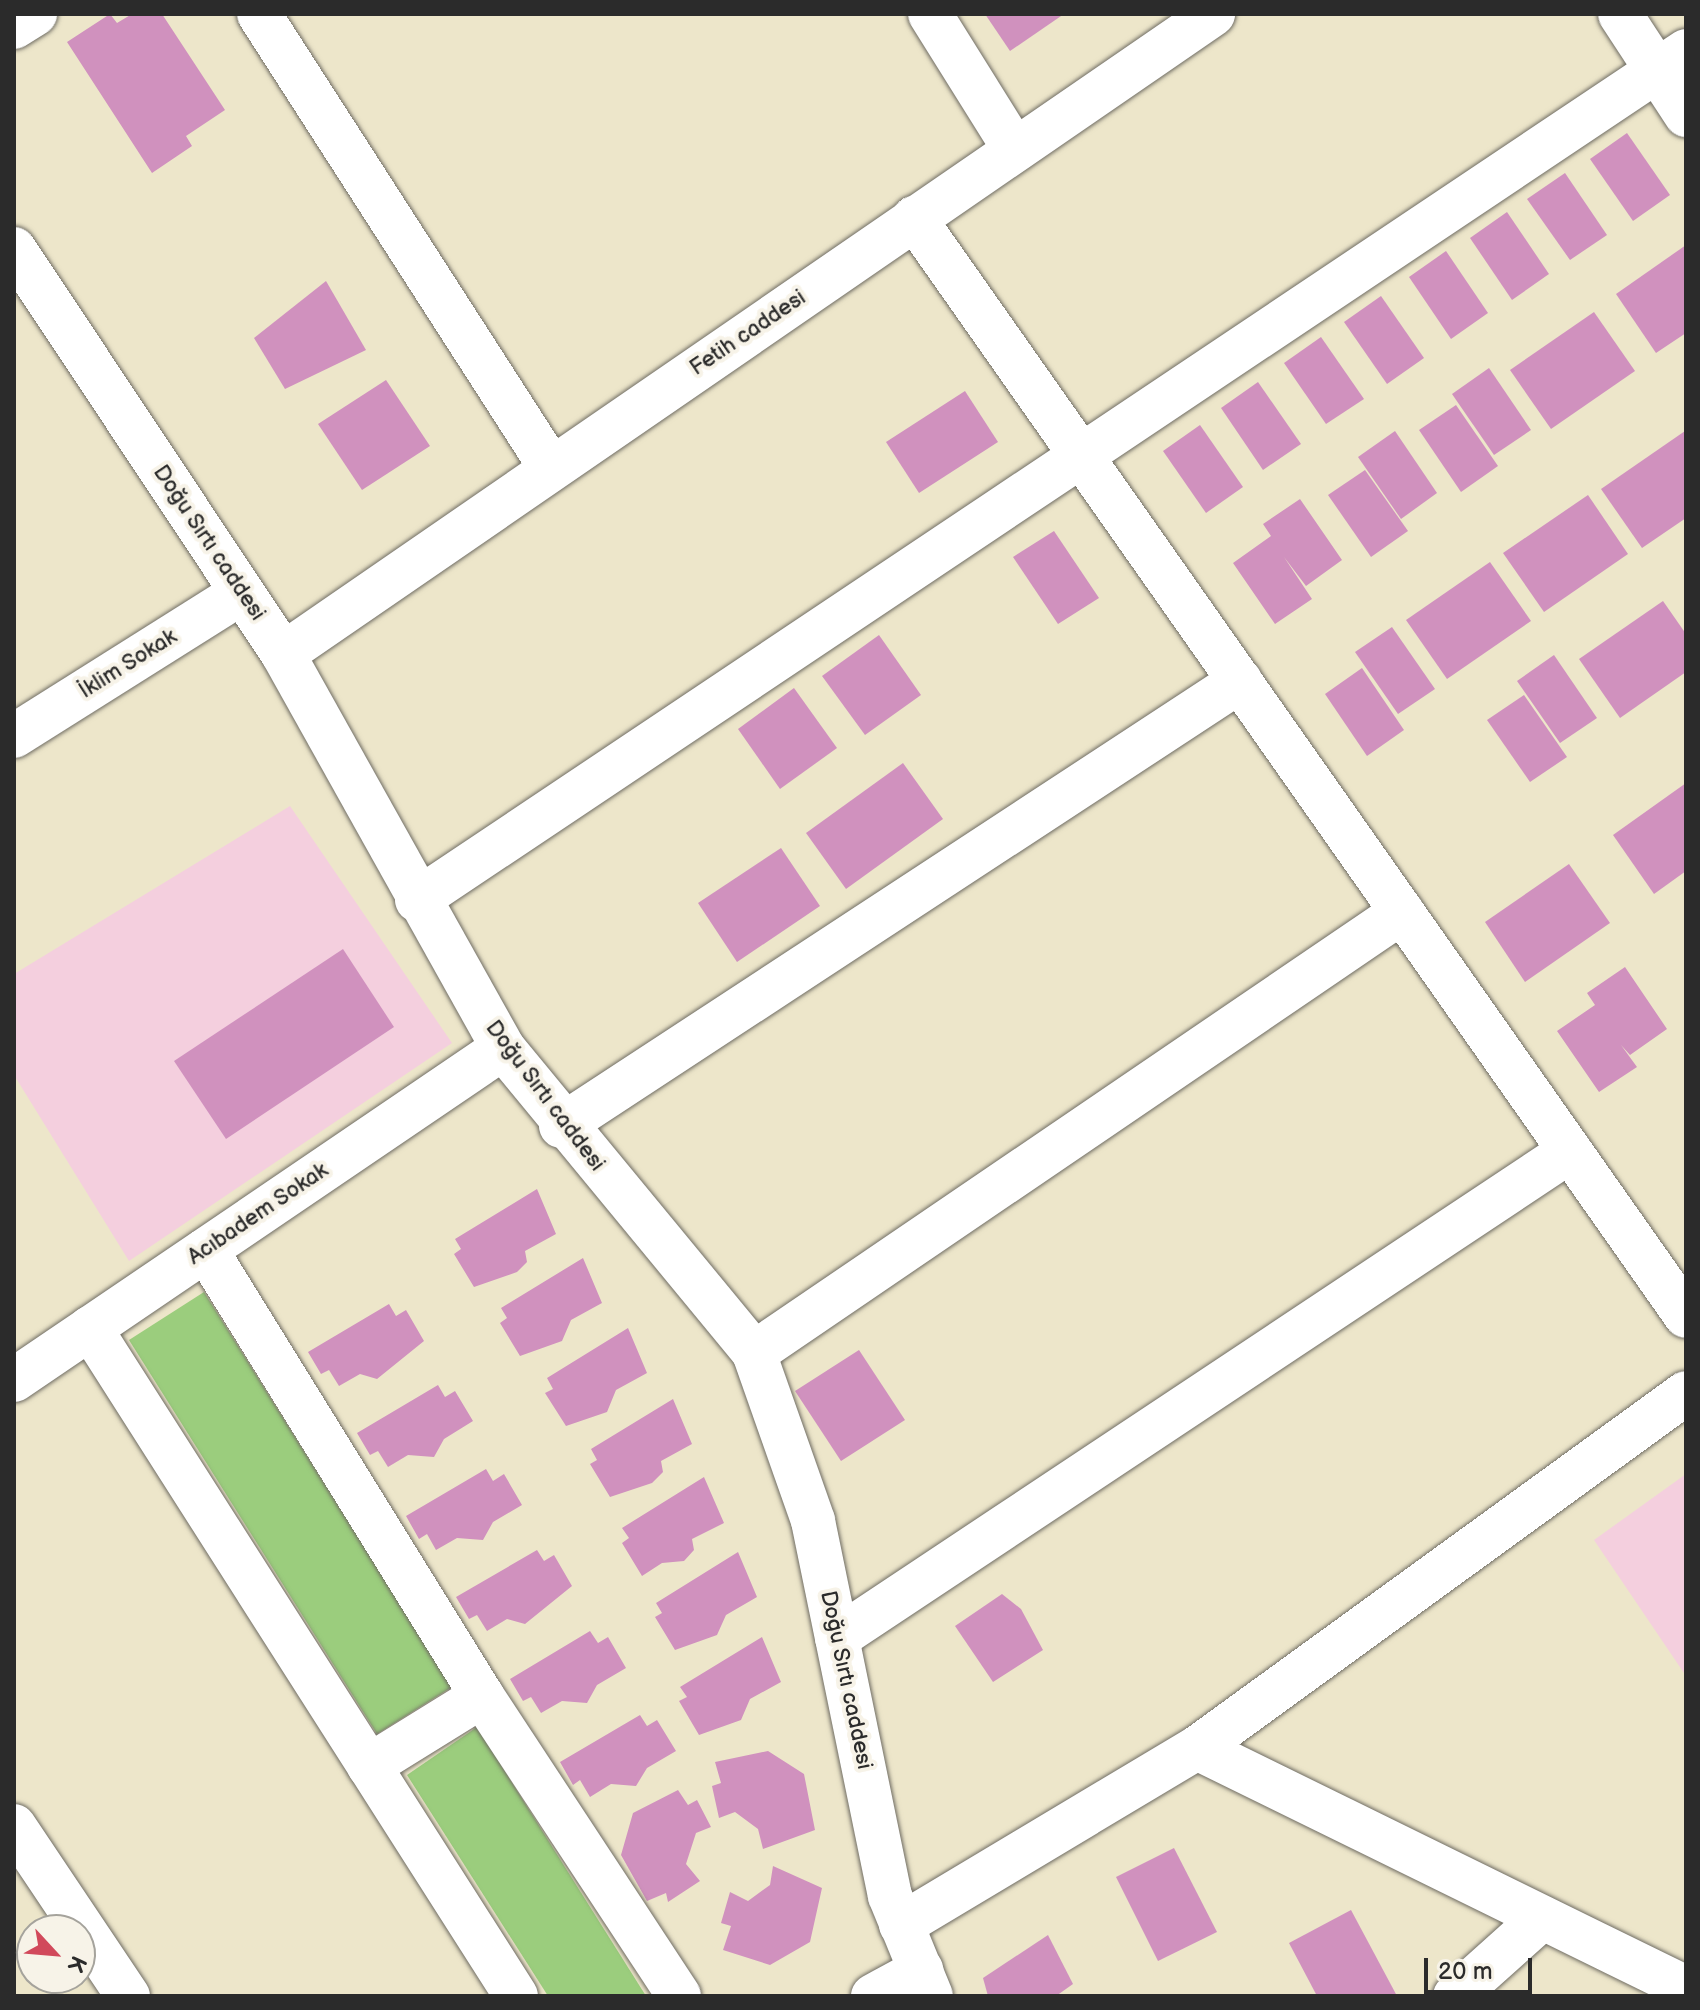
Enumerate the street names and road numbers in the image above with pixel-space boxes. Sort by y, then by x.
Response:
street label: Fetih caddesi [685,285,811,381]
street label: Doğu Sırtı caddesi [147,460,271,626]
street label: İklim Sokak [74,623,182,705]
street label: Doğu Sırtı caddesi [480,1015,610,1177]
street label: Acıbadem Sokak [183,1157,333,1271]
street label: Doğu Sırtı caddesi [814,1588,878,1772]

